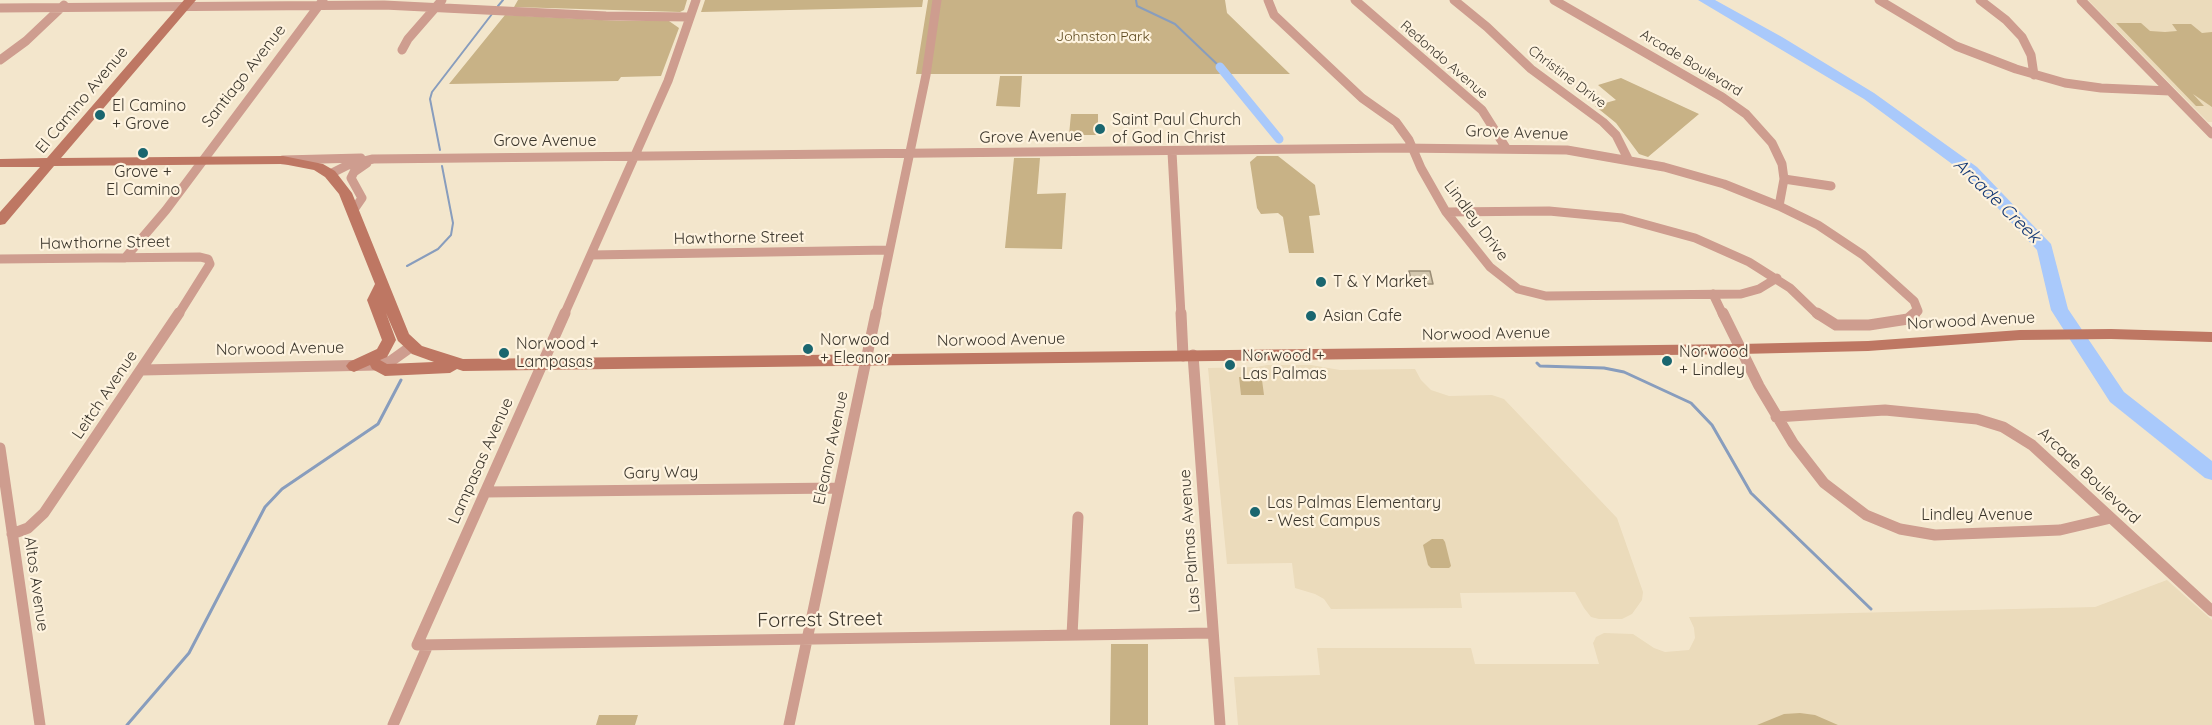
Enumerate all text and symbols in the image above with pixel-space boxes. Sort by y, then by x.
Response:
street label: Redondo Avenue [1397,17,1491,103]
street label: Santiago Avenue [198,21,290,131]
street label: Arcade Boulevard [1637,26,1745,100]
park label: Johnston Park [1056,29,1150,45]
street label: Christine Drive [1525,42,1609,112]
street label: El Camino Avenue [32,43,132,157]
place label: El Camino + Grove [112,96,186,134]
marker: El Camino + Grove [93,108,107,122]
place label: Saint Paul Church of God in Christ [1112,110,1241,148]
marker: Saint Paul Church of God in Christ [1093,122,1107,136]
street label: Grove Avenue [1465,122,1569,144]
street label: Grove Avenue [979,127,1083,147]
street label: Grove Avenue [493,131,597,151]
marker: Grove + El Camino [136,146,150,160]
water label: Arcade Creek [1949,154,2045,248]
place label: Grove + El Camino [106,162,180,200]
street label: Lindley Drive [1440,177,1512,265]
street label: Hawthorne Street [674,227,804,249]
street label: Hawthorne Street [40,232,170,254]
place label: T & Y Market [1333,272,1427,292]
marker: T & Y Market [1314,275,1328,289]
place label: Asian Cafe [1323,306,1402,326]
street label: Norwood Avenue [1906,308,2036,334]
marker: Asian Cafe [1304,309,1318,323]
street label: Norwood Avenue [1422,323,1550,345]
street label: Norwood Avenue [937,329,1065,351]
place label: Norwood + Eleanor [820,330,890,368]
place label: Norwood + Lampasas [516,334,599,372]
street label: Norwood Avenue [216,338,344,360]
marker: Norwood + Eleanor [801,342,815,356]
place label: Norwood + Lindley [1679,342,1748,380]
marker: Norwood + Lampasas [497,346,511,360]
place label: Norwood + Las Palmas [1242,346,1327,384]
street label: Leitch Avenue [68,347,142,443]
marker: Norwood + Lindley [1660,354,1674,368]
marker: Norwood + Las Palmas [1223,358,1237,372]
street label: Eleanor Avenue [810,389,852,507]
street label: Lampasas Avenue [445,395,517,527]
street label: Arcade Boulevard [2034,424,2144,528]
street label: Gary Way [623,463,699,483]
street label: Las Palmas Avenue [1175,469,1205,613]
place label: Las Palmas Elementary - West Campus [1267,493,1441,531]
marker: Las Palmas Elementary - West Campus [1248,505,1262,519]
street label: Lindley Avenue [1921,505,2033,525]
street label: Altos Avenue [20,535,52,633]
street label: Forrest Street [757,607,883,633]

